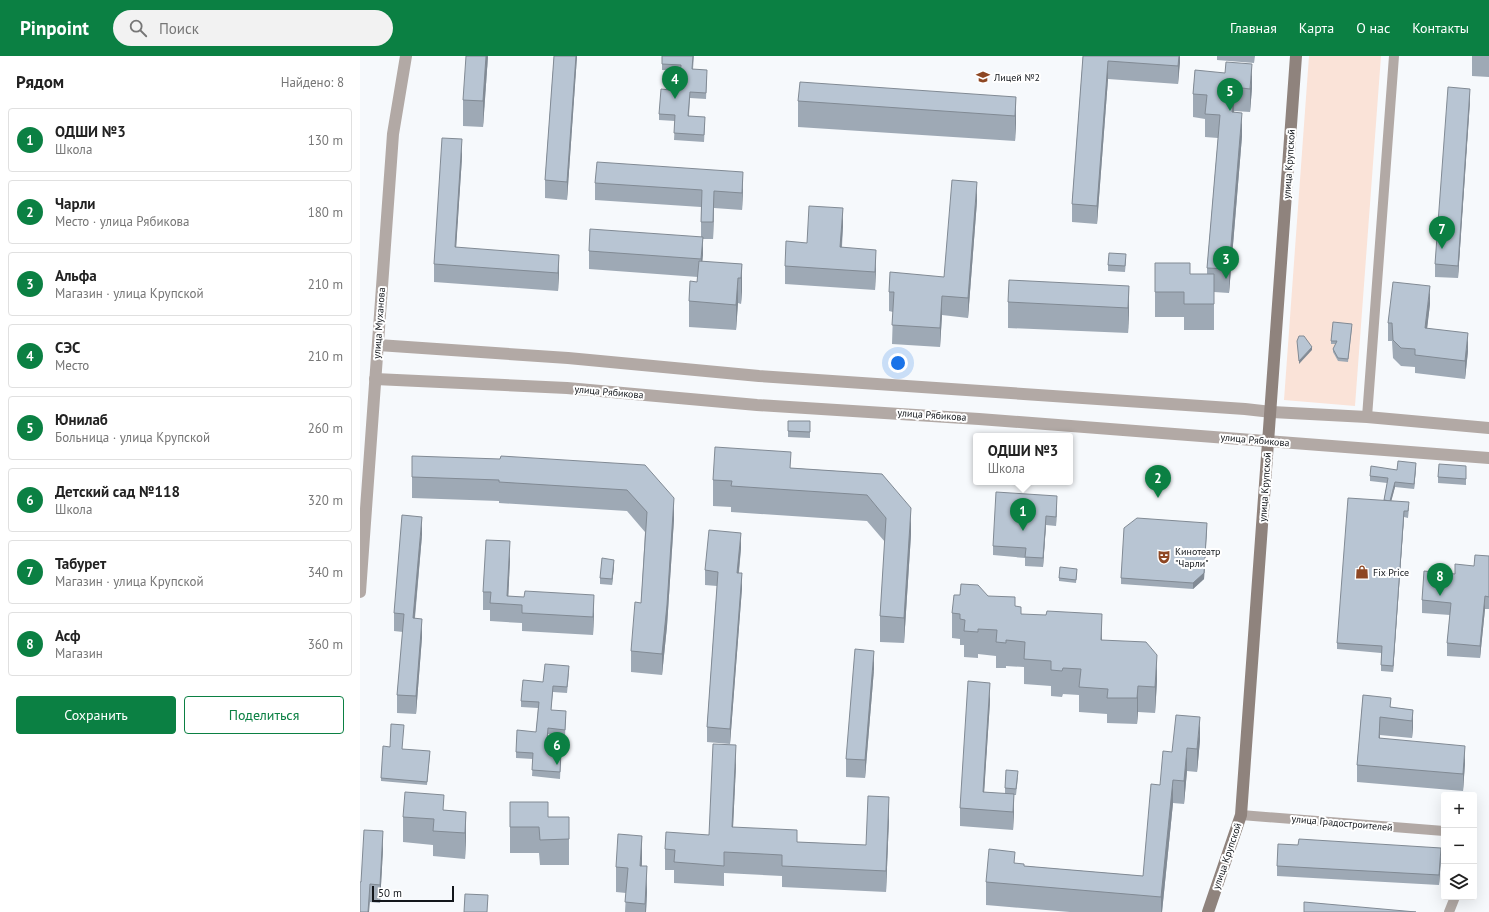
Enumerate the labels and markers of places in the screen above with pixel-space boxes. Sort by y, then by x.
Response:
pin: 4 [662,66,688,99]
school or university icon: Лицей №2 [975,69,991,85]
place label: Лицей №2 [993,71,1040,84]
pin: 5 [1217,78,1243,111]
pin: 7 [1429,216,1455,249]
pin: 3 [1213,246,1239,279]
pin: 2 [1145,465,1171,498]
pin: 1 [1010,498,1036,531]
place label: Кинотеатр "Чарли" [1175,545,1220,570]
theatre icon: Кинотеатр "Чарли" [1156,549,1172,565]
pin: 8 [1427,563,1453,596]
shop icon: Fix Price [1354,564,1370,580]
place label: Fix Price [1373,566,1409,579]
pin: 6 [544,732,570,765]

